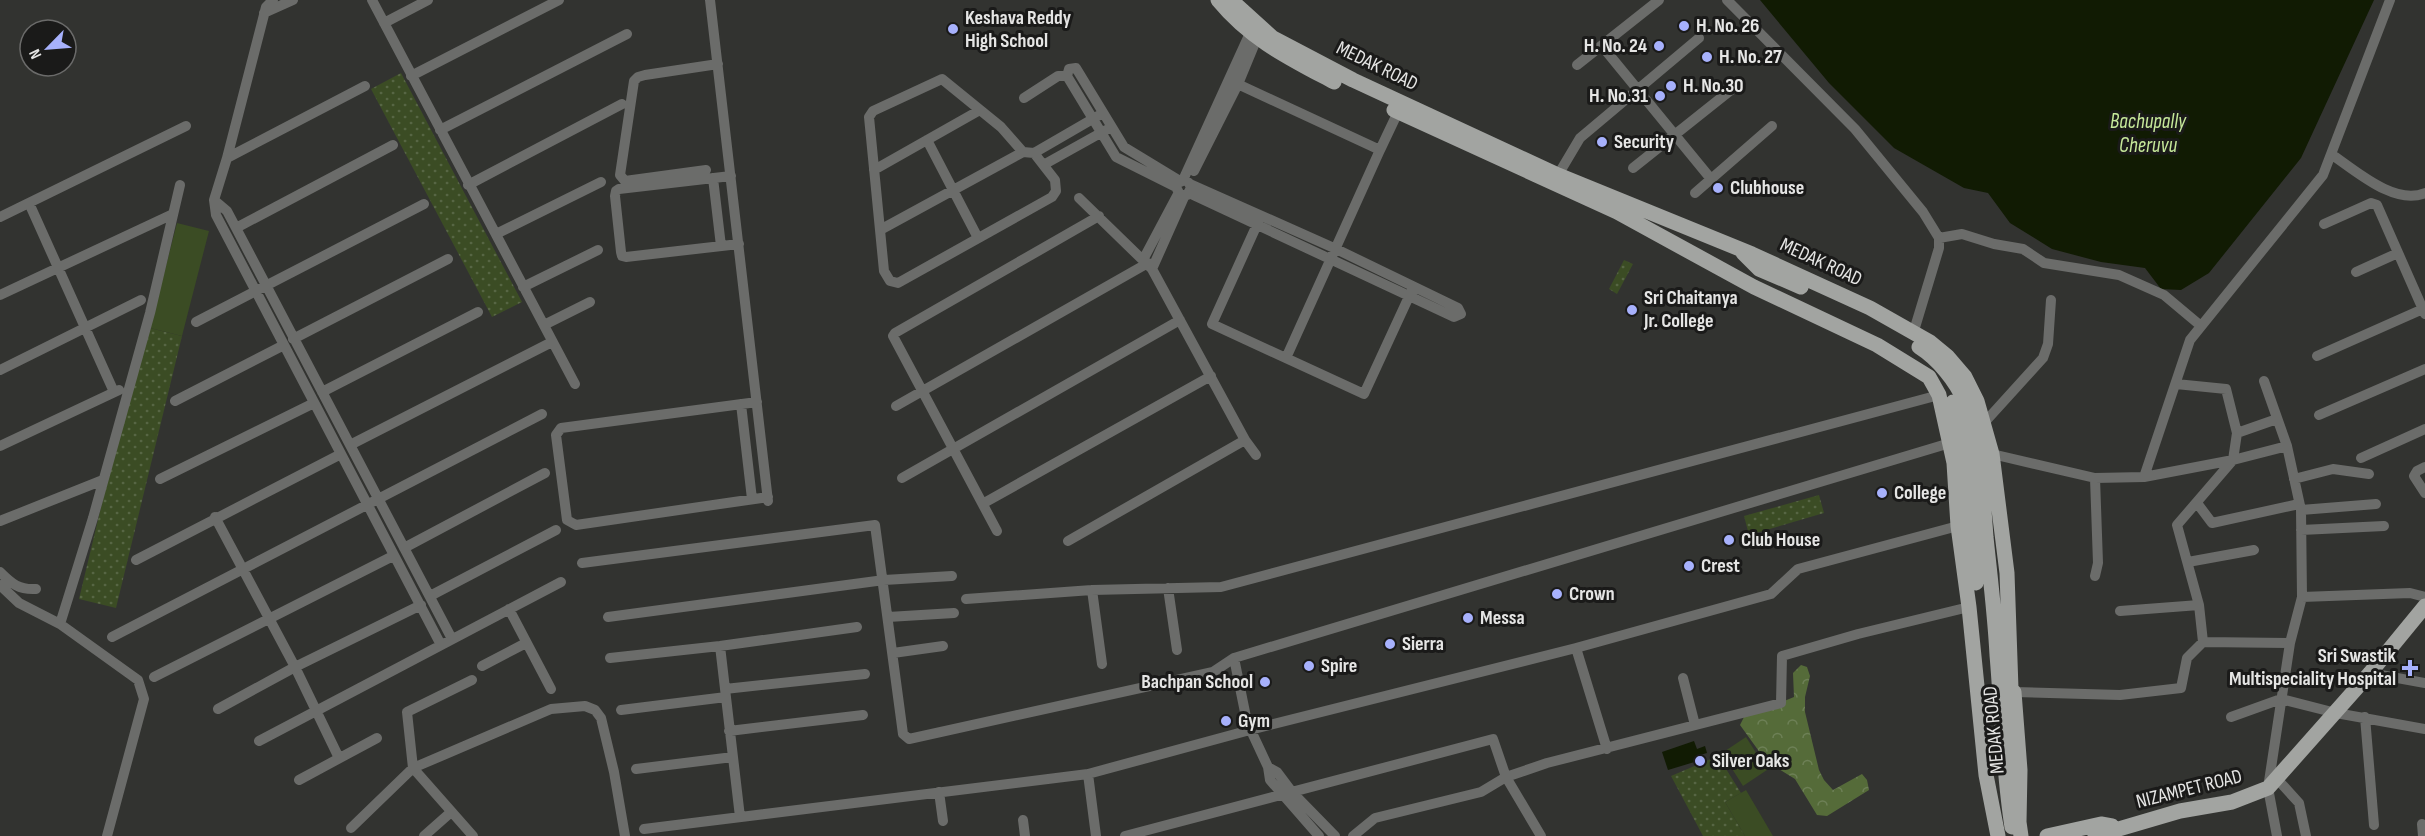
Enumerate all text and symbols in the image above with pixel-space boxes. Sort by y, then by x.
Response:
place label: Keshava Reddy High School [965,6,1072,53]
place label: H. No. 26 [1696,14,1759,38]
north arrow [18,18,78,78]
marker: H. No. 26 [1677,19,1691,33]
marker: Keshava Reddy High School [946,22,960,36]
place label: H. No. 24 [1584,34,1647,58]
street label: MEDAK ROAD [1332,36,1422,96]
marker: H. No. 24 [1652,39,1666,53]
place label: H. No. 27 [1719,45,1782,69]
text: N [25,46,46,62]
marker: H. No. 27 [1700,50,1714,64]
place label: H. No.30 [1683,74,1744,98]
marker: H. No.30 [1664,79,1678,93]
place label: H. No.31 [1589,84,1648,108]
marker: H. No.31 [1653,89,1667,103]
water label: Bachupally Cheruvu [2110,109,2187,158]
place label: Security [1614,130,1675,154]
marker: Security [1595,135,1609,149]
place label: Clubhouse [1730,176,1804,200]
marker: Clubhouse [1711,181,1725,195]
street label: MEDAK ROAD [1776,233,1866,291]
place label: Sri Chaitanya Jr. College [1643,286,1738,333]
marker: Sri Chaitanya Jr. College [1625,303,1639,317]
place label: College [1894,481,1946,505]
marker: College [1875,486,1889,500]
place label: Club House [1741,528,1820,552]
marker: Club House [1722,533,1736,547]
place label: Crest [1701,554,1740,578]
marker: Crest [1682,559,1696,573]
place label: Crown [1569,582,1615,606]
marker: Crown [1550,587,1564,601]
place label: Messa [1480,606,1525,630]
marker: Messa [1461,611,1475,625]
place label: Sierra [1402,632,1444,656]
marker: Sierra [1383,637,1397,651]
place label: Sri Swastik Multispeciality Hospital [2229,644,2397,691]
place label: Spire [1321,654,1357,678]
marker: Spire [1302,659,1316,673]
marker: Sri Swastik Multispeciality Hospital [2401,659,2419,677]
place label: Bachpan School [1141,670,1253,694]
marker: Bachpan School [1258,675,1272,689]
street label: MEDAK ROAD [1978,685,2010,775]
place label: Gym [1238,709,1270,733]
marker: Gym [1219,714,1233,728]
place label: Silver Oaks [1712,749,1790,773]
marker: Silver Oaks [1693,754,1707,768]
street label: NIZAMPET ROAD [2134,764,2244,814]

